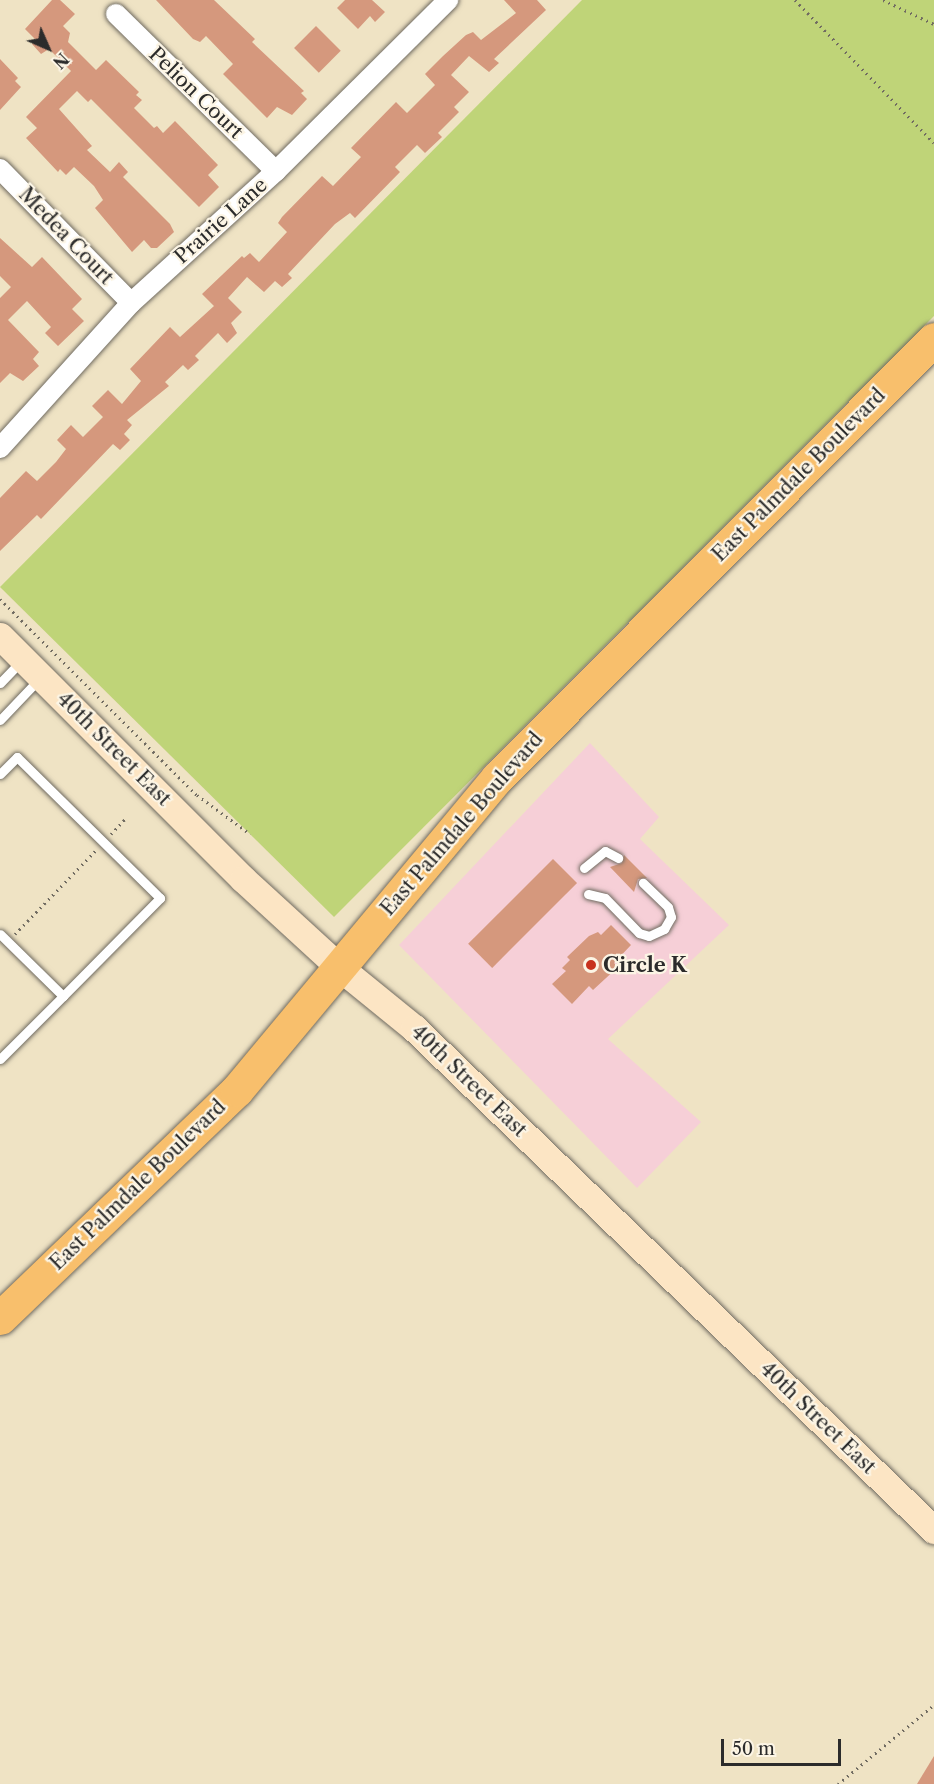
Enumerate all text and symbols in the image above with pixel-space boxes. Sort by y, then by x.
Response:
north arrow [18,18,78,78]
street label: Pelion Court [144,42,248,144]
text: N [49,49,73,73]
street label: Prairie Lane [170,173,272,269]
street label: Medea Court [14,182,118,290]
street label: East Palmdale Boulevard [707,383,891,567]
street label: 40th Street East [52,687,176,811]
street label: East Palmdale Boulevard [376,727,548,921]
place label: Circle K [603,953,687,977]
marker: Circle K [584,958,598,972]
street label: 40th Street East [406,1020,532,1142]
street label: East Palmdale Boulevard [45,1095,231,1275]
street label: 40th Street East [755,1357,881,1479]
scale bar [724,1727,844,1765]
text: 50 m [732,1738,775,1760]

